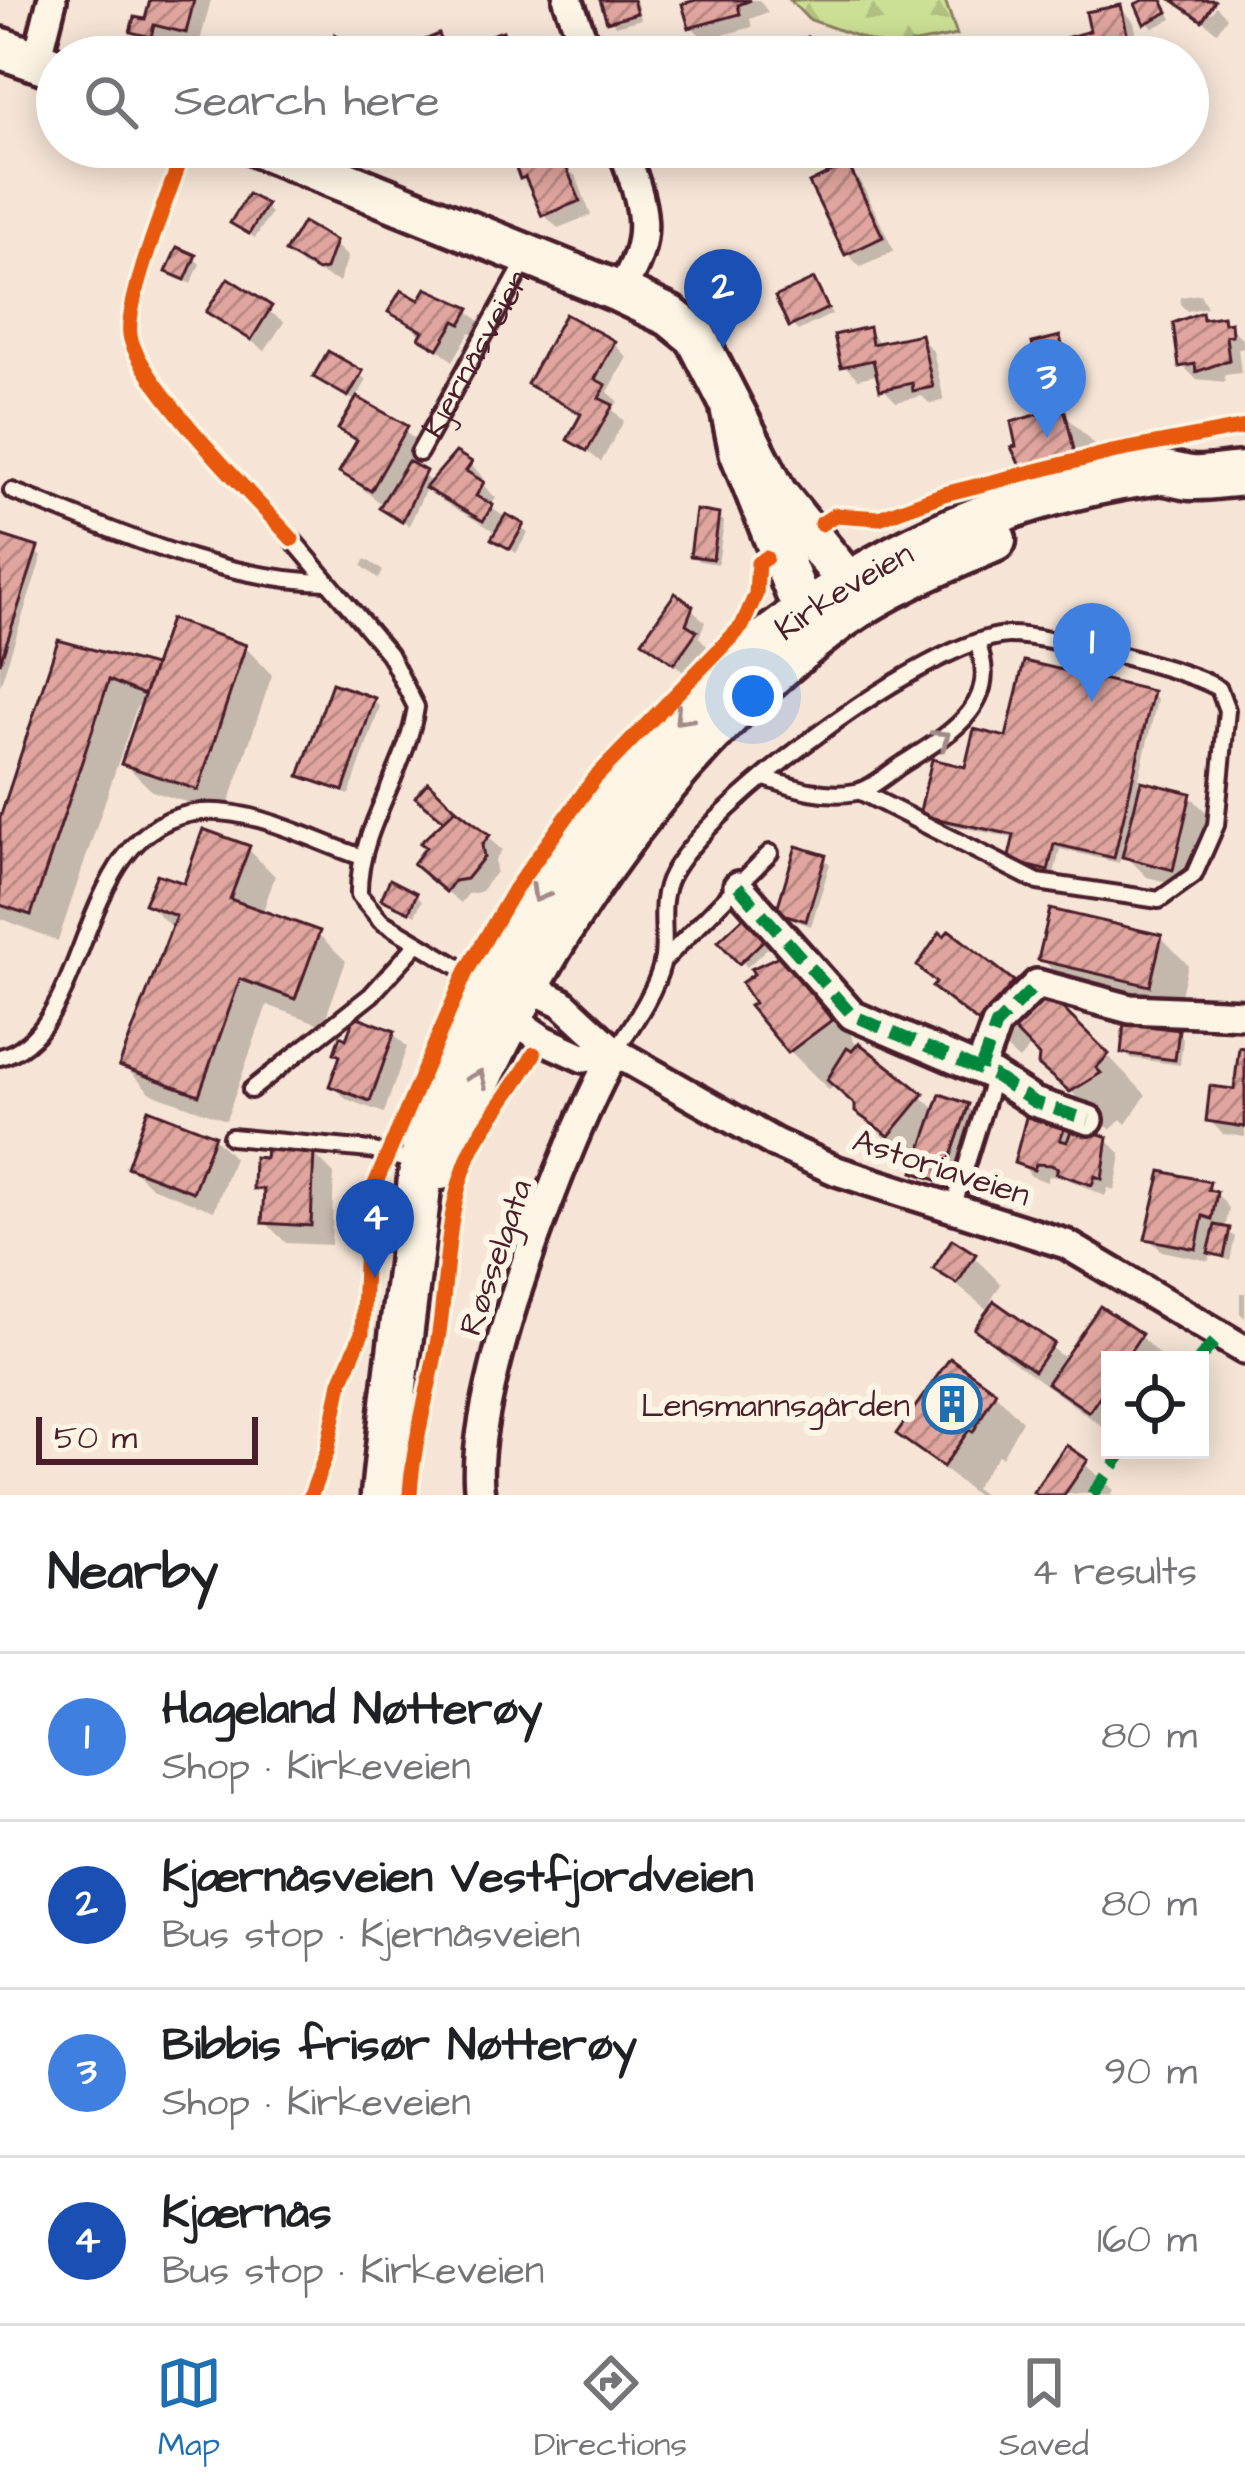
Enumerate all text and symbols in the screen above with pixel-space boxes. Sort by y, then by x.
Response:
search box [36,36,1209,168]
icon: search [78,69,144,135]
text: Search here [174,71,440,133]
pin: 2 [684,249,762,348]
street label: Kjernåsveien [411,262,541,447]
pin: 3 [1008,339,1086,438]
street label: Kirkeveien [765,531,921,652]
pin: 1 [1053,603,1131,702]
your location [723,666,783,726]
one-way arrow [674,703,696,725]
one-way arrow [929,730,951,752]
one-way arrow [530,881,553,903]
one-way arrow [464,1069,488,1090]
street label: Astoriaveien [847,1118,1036,1218]
street label: Røsselgata [448,1173,546,1342]
pin: 4 [336,1179,414,1278]
map controls [1101,1351,1209,1459]
button: locate [1101,1351,1209,1459]
building icon: Lensmannsgården [921,1373,983,1435]
place label: Lensmannsgården [641,1383,910,1431]
scale bar [36,1411,258,1464]
text: 50 m [54,1415,137,1461]
text: Nearby [48,1538,218,1609]
text: 4 results [1031,1546,1197,1600]
text: Hageland Nøtterøy [162,1679,542,1741]
text: 1 [85,1710,90,1764]
text: 80 m [1101,1710,1197,1764]
text: Shop · Kirkeveien [162,1741,471,1795]
text: Kjærnåsveien Vestfjordveien [162,1847,754,1909]
text: 2 [76,1878,98,1932]
text: 80 m [1101,1878,1197,1932]
text: Bus stop · Kjernåsveien [162,1909,580,1963]
text: Bibbis frisør Nøtterøy [162,2015,637,2077]
text: 3 [77,2046,97,2100]
text: 90 m [1104,2046,1197,2100]
text: Shop · Kirkeveien [162,2077,471,2131]
text: Kjærnås [162,2183,332,2245]
text: 4 [74,2214,100,2268]
text: 160 m [1097,2214,1197,2268]
text: Bus stop · Kirkeveien [162,2245,544,2299]
tab: Map [156,2350,222,2468]
tab: Directions [534,2350,687,2468]
tab: Saved [999,2350,1089,2468]

